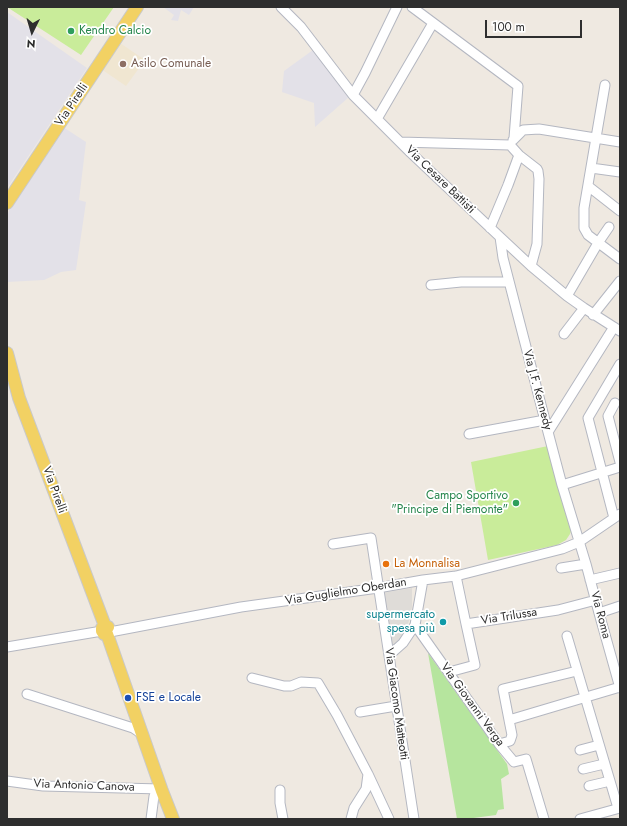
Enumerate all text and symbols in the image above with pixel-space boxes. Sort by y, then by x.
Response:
north arrow [12,12,52,52]
scale bar [487,12,584,38]
text: 100 m [492,18,525,36]
place label: Kendro Calcio [79,24,151,38]
marker: Kendro Calcio [66,26,76,36]
text: N [26,36,36,52]
place label: Asilo Comunale [131,57,211,71]
marker: Asilo Comunale [118,59,128,69]
street label: Via Pirelli [52,81,92,129]
street label: Via Cesare Battisti [402,143,478,217]
street label: Via J.F. Kennedy [519,348,555,432]
street label: Via Pirelli [39,465,69,515]
place label: Campo Sportivo "Principe di Piemonte" [391,489,508,517]
marker: Campo Sportivo "Principe di Piemonte" [511,498,521,508]
place label: La Monnalisa [394,557,460,571]
marker: La Monnalisa [381,559,391,569]
street label: Via Guglielmo Oberdan [284,575,408,609]
street label: Via Roma [587,590,613,640]
street label: Via Trilussa [480,605,538,629]
place label: supermercato spesa più [366,608,435,636]
marker: supermercato spesa più [438,617,448,627]
street label: Via Giacomo Matteotti [381,647,411,761]
street label: Via Giovanni Verga [437,661,507,749]
place label: FSE e Locale [136,691,201,705]
marker: FSE e Locale [123,693,133,703]
street label: Via Antonio Canova [33,777,135,795]

